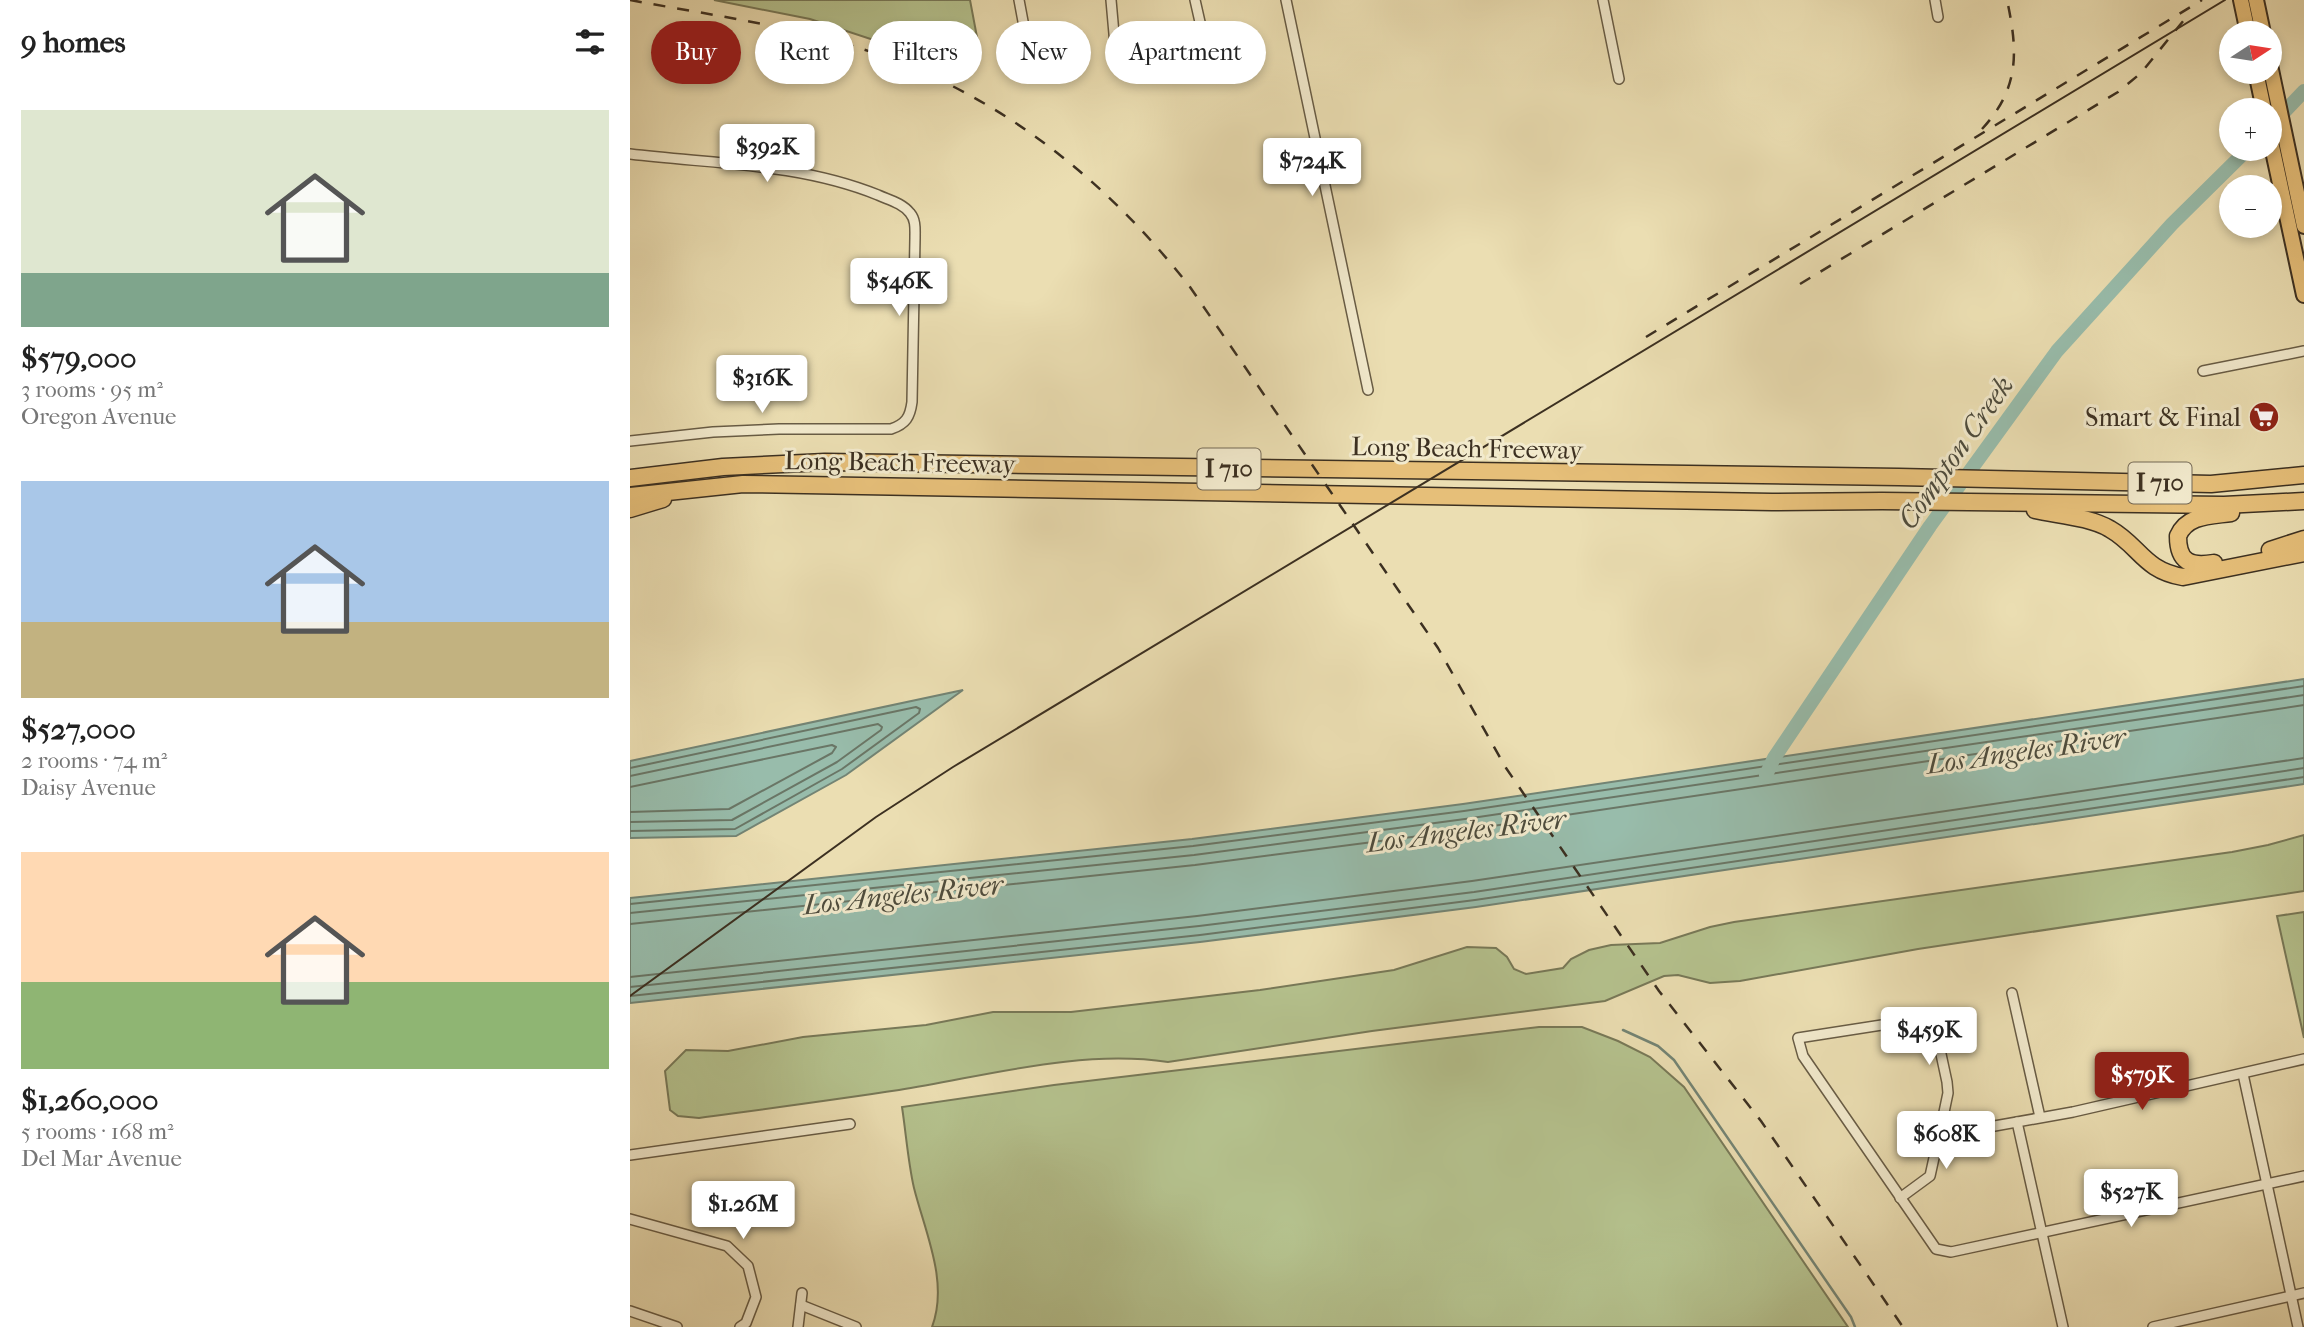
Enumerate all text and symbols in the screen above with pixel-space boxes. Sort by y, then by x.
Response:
chip: Buy [651,21,741,84]
chip: Rent [755,21,854,84]
chip: Filters [868,21,982,84]
chip: New [996,21,1091,84]
chip: Apartment [1105,21,1266,84]
north arrow [2219,21,2282,84]
map controls [2219,21,2282,238]
icon: filters [571,23,609,61]
text: 9 homes [21,25,126,60]
button: + [2219,98,2282,161]
pin: $392K [718,124,816,184]
text: $392K [736,133,798,160]
pin: $724K [1263,138,1361,198]
text: $724K [1279,147,1345,174]
icon: home [252,155,378,281]
button: − [2219,175,2282,238]
pin: $546K [850,258,948,318]
text: $546K [866,267,932,294]
text: $579,000 [21,341,137,376]
pin: $316K [713,356,811,415]
text: $316K [732,364,792,391]
water label: Compton Creek [1891,370,2020,535]
text: 3 rooms · 95 m² [21,376,163,403]
supermarket icon: Smart & Final [2247,400,2281,434]
place label: Smart & Final [2085,402,2241,433]
text: Oregon Avenue [21,403,177,430]
street label: Long Beach Freeway [1351,431,1584,466]
street label: Long Beach Freeway [784,445,1017,480]
road number: I 710 [1198,448,1260,490]
road number: I 710 [2128,462,2192,504]
icon: home [252,526,378,652]
text: $527,000 [21,712,136,747]
water label: Los Angeles River [1922,720,2130,781]
text: 2 rooms · 74 m² [21,747,167,774]
text: Daisy Avenue [21,774,156,801]
water label: Los Angeles River [1363,802,1570,859]
water label: Los Angeles River [800,867,1007,922]
icon: home [252,897,378,1023]
pin: $459K [1880,1007,1978,1067]
text: $459K [1897,1016,1961,1043]
pin: $579K [2093,1052,2191,1112]
text: $579K [2111,1061,2173,1088]
text: $1,260,000 [21,1083,159,1118]
pin: $608K [1897,1112,1995,1171]
text: 5 rooms · 168 m² [21,1118,174,1145]
text: $608K [1913,1120,1979,1147]
text: Del Mar Avenue [21,1145,182,1172]
pin: $527K [2082,1170,2180,1229]
text: $527K [2100,1178,2162,1205]
pin: $1.26M [686,1182,800,1241]
text: $1.26M [708,1190,778,1217]

